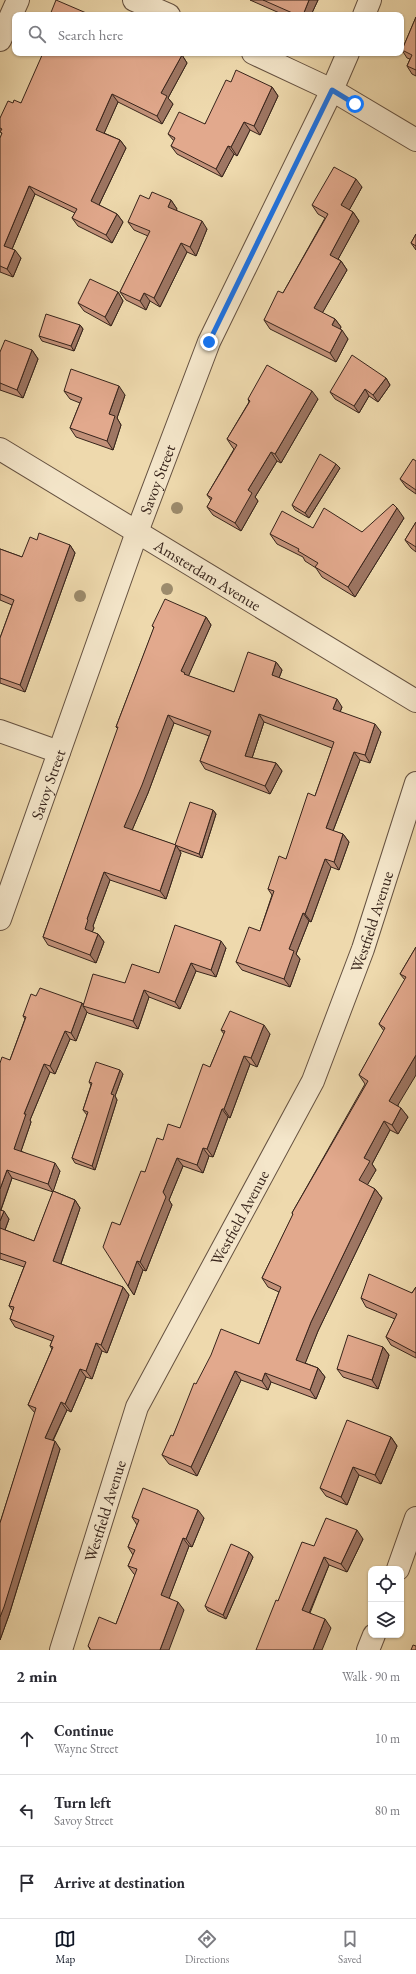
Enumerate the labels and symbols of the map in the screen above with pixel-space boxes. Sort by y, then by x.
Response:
route start [346,95,364,113]
route end [200,333,218,351]
street label: Savoy Street [135,441,180,517]
street label: Amsterdam Avenue [149,534,265,616]
street label: Savoy Street [26,746,70,822]
street label: Westfield Avenue [345,868,398,975]
street label: Westfield Avenue [206,1166,274,1269]
street label: Westfield Avenue [79,1457,131,1564]

